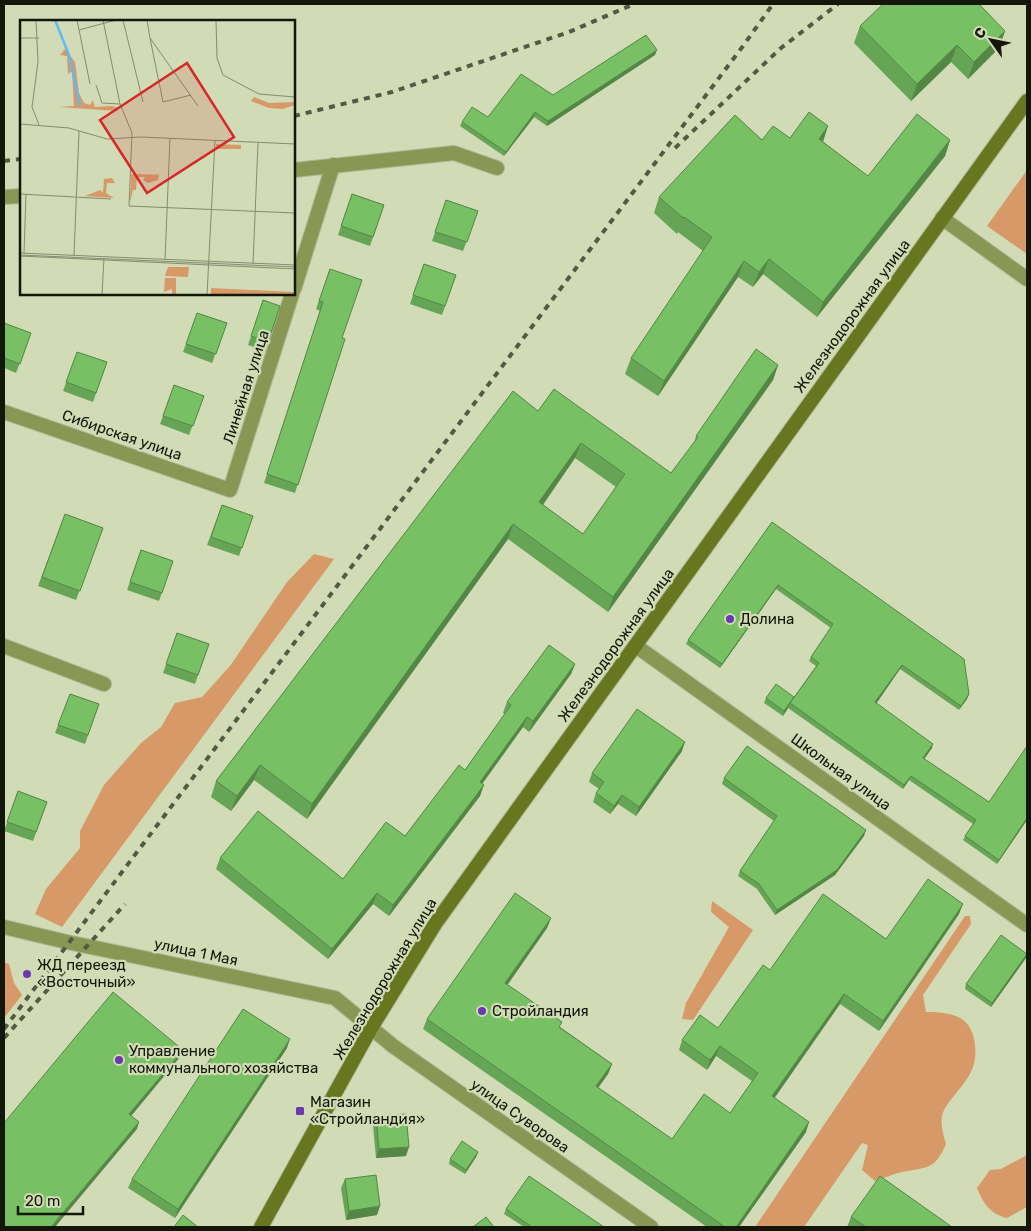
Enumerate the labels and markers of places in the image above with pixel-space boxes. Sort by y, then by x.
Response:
place label: Долина [740,610,794,628]
marker: Долина [724,613,736,625]
place label: ЖД переезд «Восточный» [37,956,136,991]
marker: ЖД переезд «Восточный» [21,968,33,980]
place label: Стройландия [492,1002,589,1020]
marker: Стройландия [476,1005,488,1017]
place label: Управление коммунального хозяйства [129,1042,318,1077]
marker: Управление коммунального хозяйства [113,1054,125,1066]
place label: Магазин «Стройландия» [310,1093,425,1128]
marker: Магазин «Стройландия» [294,1105,306,1117]

